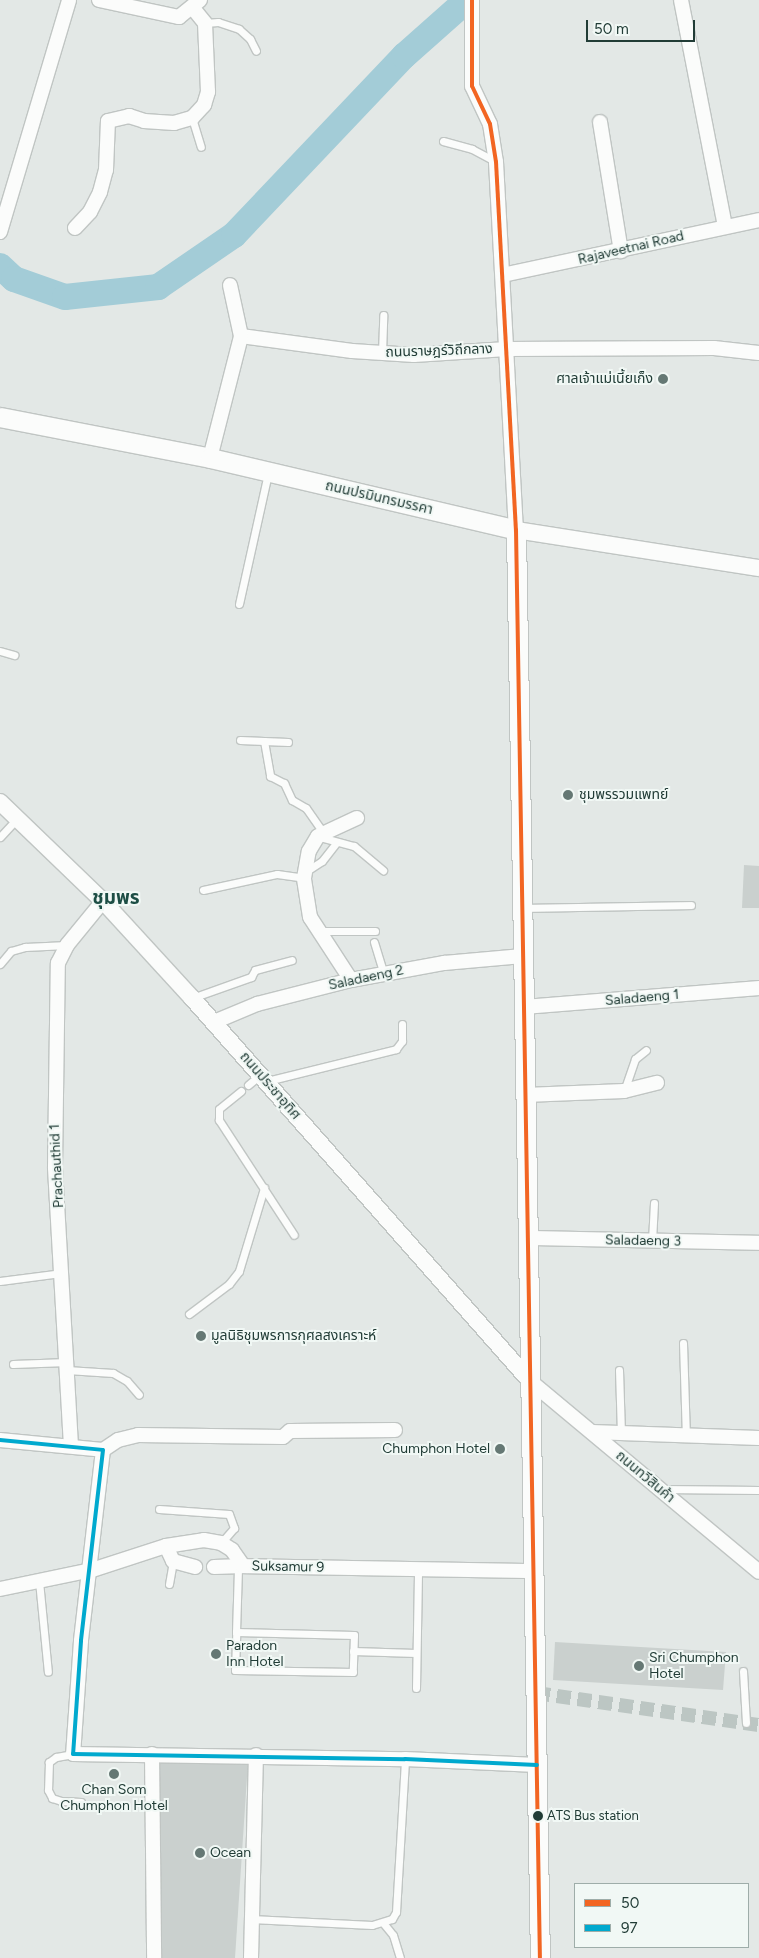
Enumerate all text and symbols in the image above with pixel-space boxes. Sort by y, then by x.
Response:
scale bar [589,10,698,42]
text: 50 m [594,20,629,38]
street label: Rajaveetnai Road [576,228,686,268]
street label: ถนนราษฎร์วิถีกลาง [385,341,493,361]
place label: ศาลเจ้าแม่เนี้ยเก็ง [556,371,653,387]
marker: ศาลเจ้าแม่เนี้ยเก็ง [657,373,669,385]
street label: ถนนปรมินทรมรรคา [324,477,434,519]
place label: ชุมพรรวมแพทย์ [579,787,668,803]
marker: ชุมพรรวมแพทย์ [561,788,575,802]
district label: ชุมพร [92,887,140,909]
street label: Saladaeng 2 [327,962,405,994]
street label: Saladaeng 1 [604,986,680,1010]
street label: ถนนประชาอุทิศ [236,1049,304,1123]
street label: Prachauthid 1 [46,1124,68,1208]
street label: Saladaeng 3 [605,1232,681,1250]
place label: มูลนิธิชุมพรการกุศลสงเคราะห์ [211,1328,376,1344]
marker: มูลนิธิชุมพรการกุศลสงเคราะห์ [195,1330,207,1342]
place label: Chumphon Hotel [382,1441,490,1457]
marker: Chumphon Hotel [494,1443,506,1455]
street label: ถนนทวีสินค้า [612,1447,678,1507]
street label: Suksamur 9 [252,1558,324,1576]
place label: Paradon Inn Hotel [226,1638,283,1670]
marker: Paradon Inn Hotel [210,1648,222,1660]
place label: Sri Chumphon Hotel [649,1650,739,1682]
marker: Sri Chumphon Hotel [633,1660,645,1672]
marker: Chan Som Chumphon Hotel [108,1768,120,1780]
place label: Chan Som Chumphon Hotel [60,1782,168,1814]
place label: ATS Bus station [547,1808,639,1824]
marker: ATS Bus station [533,1811,543,1821]
place label: Ocean [210,1845,251,1861]
marker: Ocean [194,1847,206,1859]
legend [574,1883,749,1948]
text: 50 [621,1894,639,1912]
text: 97 [621,1919,638,1937]

